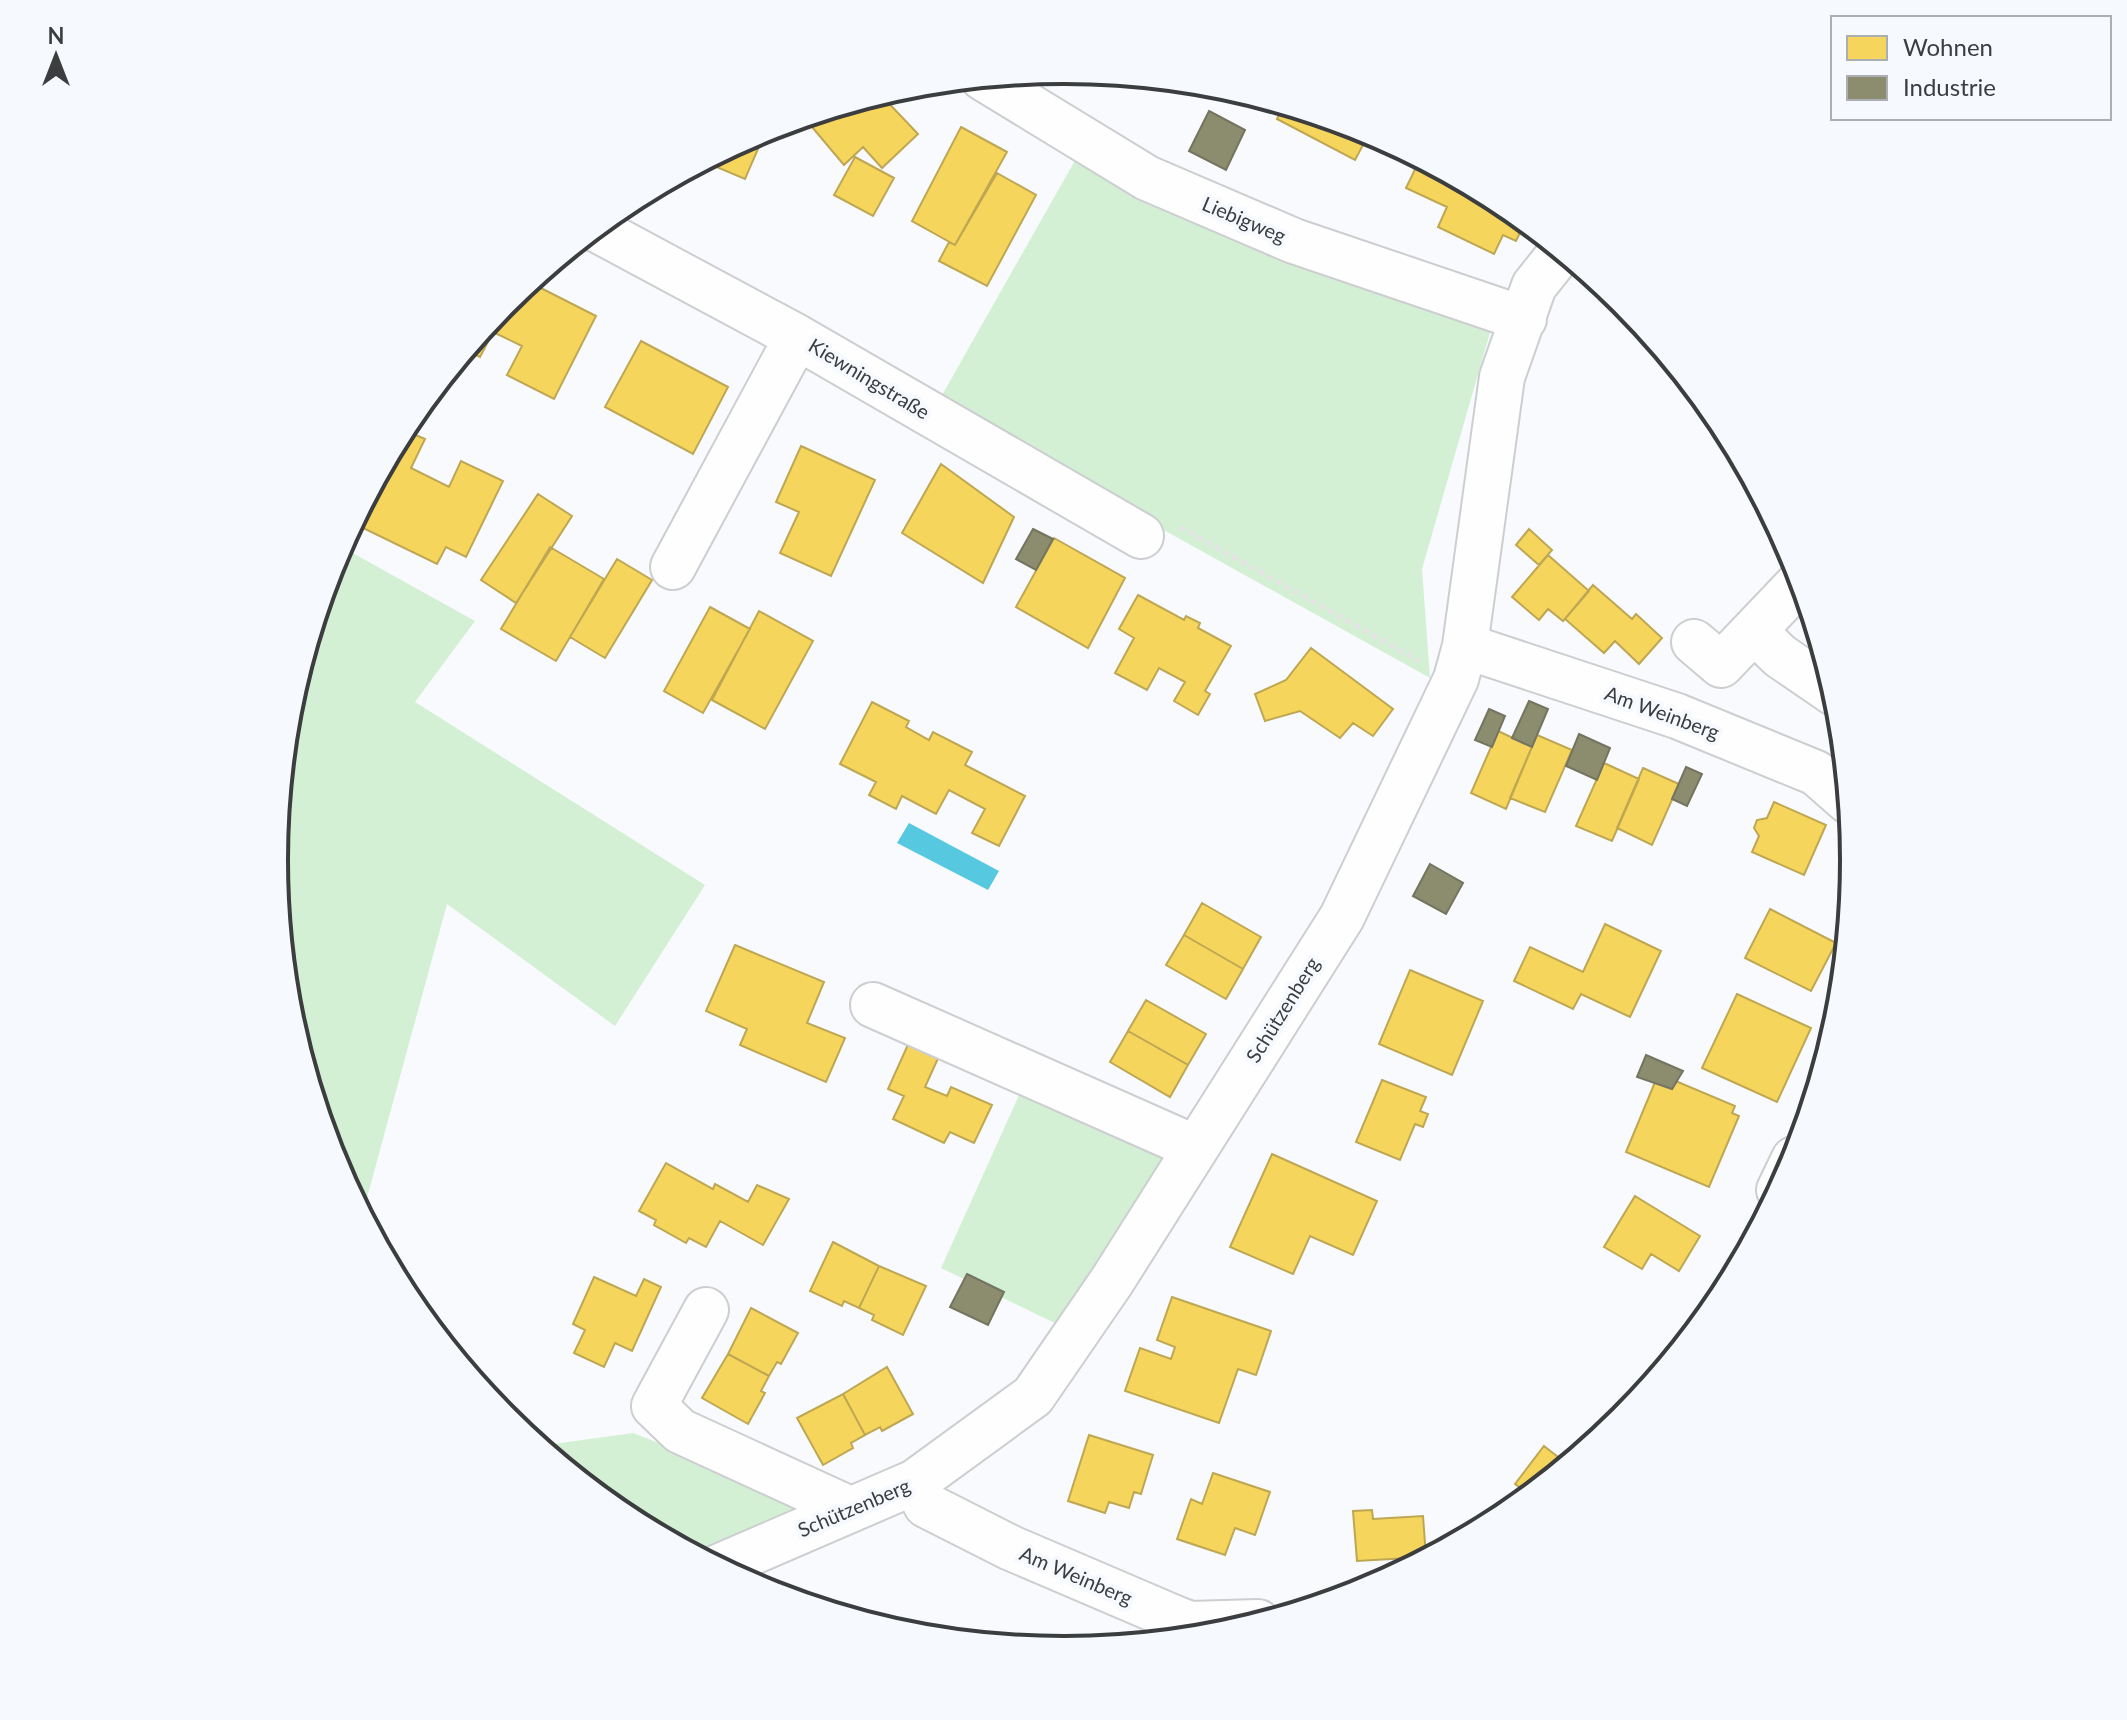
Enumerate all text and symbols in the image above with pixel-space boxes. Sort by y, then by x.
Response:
north arrow [16,16,96,96]
legend [1831,16,2111,120]
text: N [48,22,64,49]
text: Wohnen [1903,32,1993,61]
text: Industrie [1903,72,1996,101]
street label: Liebigweg [1199,191,1290,247]
street label: Kiewningstraße [805,333,934,424]
street label: Am Weinberg [1602,680,1723,744]
street label: Schützenberg [1240,952,1324,1067]
street label: Schützenberg [794,1473,913,1541]
street label: Am Weinberg [1016,1541,1136,1610]

